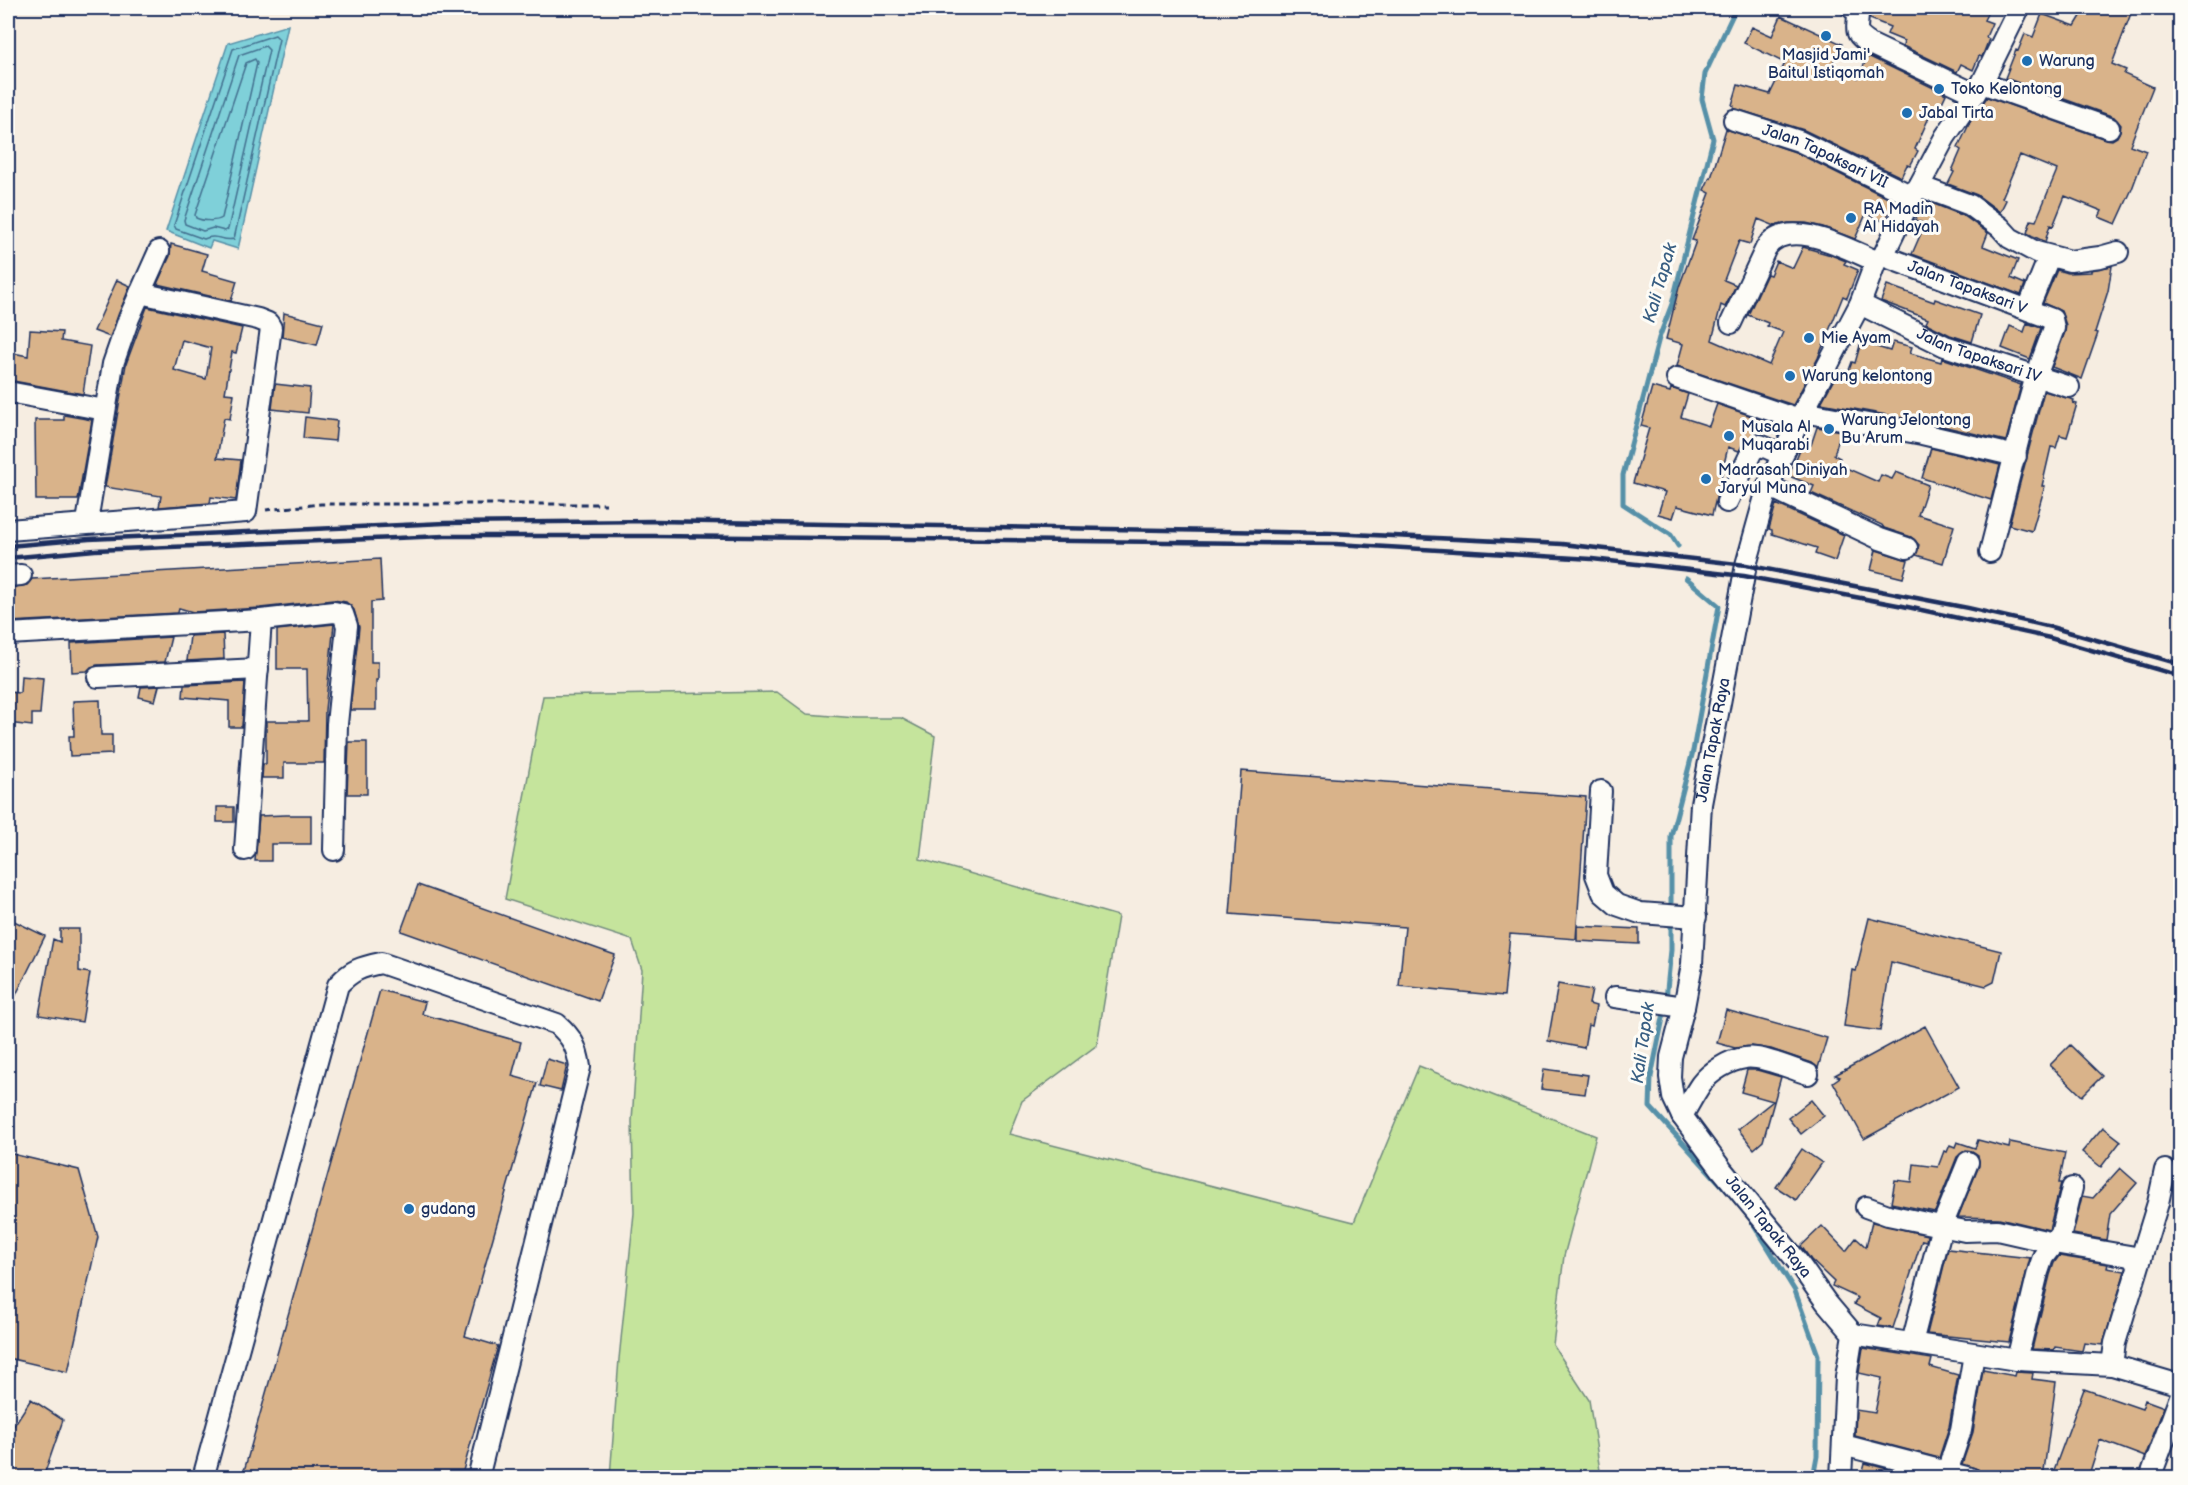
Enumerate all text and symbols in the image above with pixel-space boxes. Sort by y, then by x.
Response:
marker: Masjid Jami' Baitul Istiqomah [1819,29,1833,43]
place label: Masjid Jami' Baitul Istiqomah [1768,46,1884,83]
place label: Warung [2039,52,2095,71]
marker: Warung [2020,54,2034,68]
place label: Toko Kelontong [1951,80,2062,99]
marker: Toko Kelontong [1932,82,1946,96]
place label: Jabal Tirta [1919,104,1994,123]
marker: Jabal Tirta [1900,106,1914,120]
street label: Jalan Tapaksari VII [1760,120,1891,192]
place label: RA Madin Al Hidayah [1863,200,1939,237]
marker: RA Madin Al Hidayah [1844,211,1858,225]
water label: Kali Tapak [1639,240,1682,325]
street label: Jalan Tapaksari V [1905,257,2030,318]
street label: Jalan Tapaksari IV [1913,324,2044,387]
place label: Mie Ayam [1821,329,1891,348]
marker: Mie Ayam [1802,331,1816,345]
place label: Warung kelontong [1802,367,1932,386]
marker: Warung kelontong [1783,369,1797,383]
place label: Warung Jelontong Bu Arum [1841,411,1971,448]
place label: Musala Al Muqarabi [1741,418,1811,455]
marker: Warung Jelontong Bu Arum [1822,422,1836,436]
marker: Musala Al Muqarabi [1722,429,1736,443]
place label: Madrasah Diniyah Jaryul Muna [1718,461,1848,498]
marker: Madrasah Diniyah Jaryul Muna [1699,472,1713,486]
street label: Jalan Tapak Raya [1692,676,1734,804]
water label: Kali Tapak [1627,1000,1659,1085]
street label: Jalan Tapak Raya [1721,1172,1815,1282]
place label: gudang [421,1200,476,1219]
marker: gudang [402,1202,416,1216]

